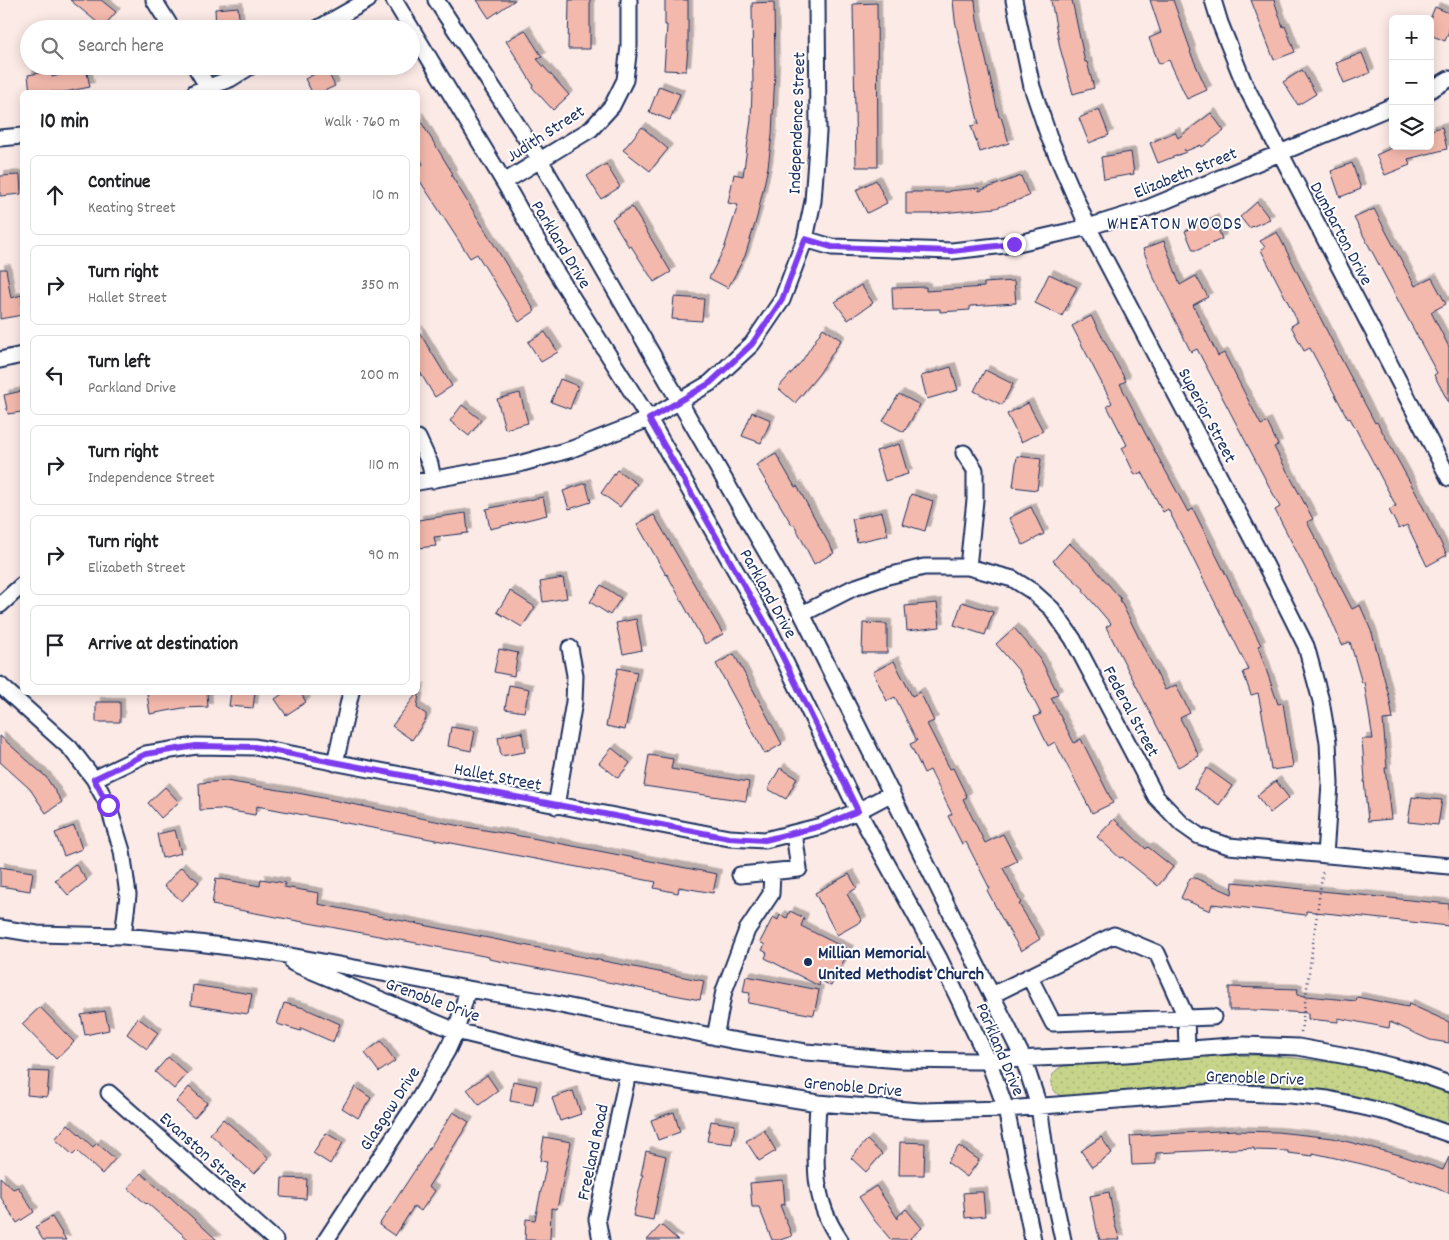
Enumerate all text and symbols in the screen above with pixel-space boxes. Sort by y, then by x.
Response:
map controls [1389,15,1434,150]
button: + [1389,15,1434,60]
search box [20,20,420,75]
icon: search [38,34,66,62]
text: Search here [78,34,164,61]
street label: Independence Street [784,51,813,195]
button: − [1389,60,1434,105]
street label: Judith Street [502,100,591,170]
button: layers [1389,105,1434,150]
text: 10 min [40,108,89,138]
text: Walk · 760 m [325,111,400,134]
street label: Elizabeth Street [1130,142,1242,206]
text: Continue [88,170,150,197]
street label: Dumbarton Drive [1302,178,1378,290]
icon: ahead [41,181,69,209]
text: 10 m [372,184,399,207]
street label: Parkland Drive [524,196,596,294]
text: Keating Street [88,197,176,220]
district label: WHEATON WOODS [1107,212,1243,239]
route end [1003,233,1026,256]
text: Turn right [88,260,159,287]
icon: right [41,271,69,299]
text: 350 m [361,274,399,297]
text: Hallet Street [88,287,167,310]
text: Turn left [88,350,151,377]
icon: left [41,361,69,389]
text: 200 m [360,364,399,387]
street label: Superior Street [1170,364,1242,468]
text: Parkland Drive [88,377,176,400]
text: Turn right [88,440,159,467]
icon: right [41,451,69,479]
text: 110 m [369,454,399,477]
text: Independence Street [88,467,215,490]
text: Turn right [88,530,159,557]
icon: right [41,541,69,569]
text: 90 m [368,544,399,567]
street label: Parkland Drive [732,545,802,644]
text: Elizabeth Street [88,557,185,580]
icon: arrive [41,631,69,659]
text: Arrive at destination [88,632,238,659]
street label: Federal Street [1095,662,1164,762]
street label: Hallet Street [452,758,544,799]
route start [97,794,120,817]
place label: Millian Memorial United Methodist Church [818,942,984,988]
marker: Millian Memorial United Methodist Church [802,956,814,968]
street label: Grenoble Drive [381,973,483,1030]
street label: Parkland Drive [968,1000,1030,1100]
street label: Glasgow Drive [355,1062,428,1156]
street label: Grenoble Drive [1205,1065,1305,1094]
street label: Grenoble Drive [802,1072,903,1105]
street label: Freeland Road [572,1102,617,1203]
street label: Evanston Street [153,1107,252,1200]

